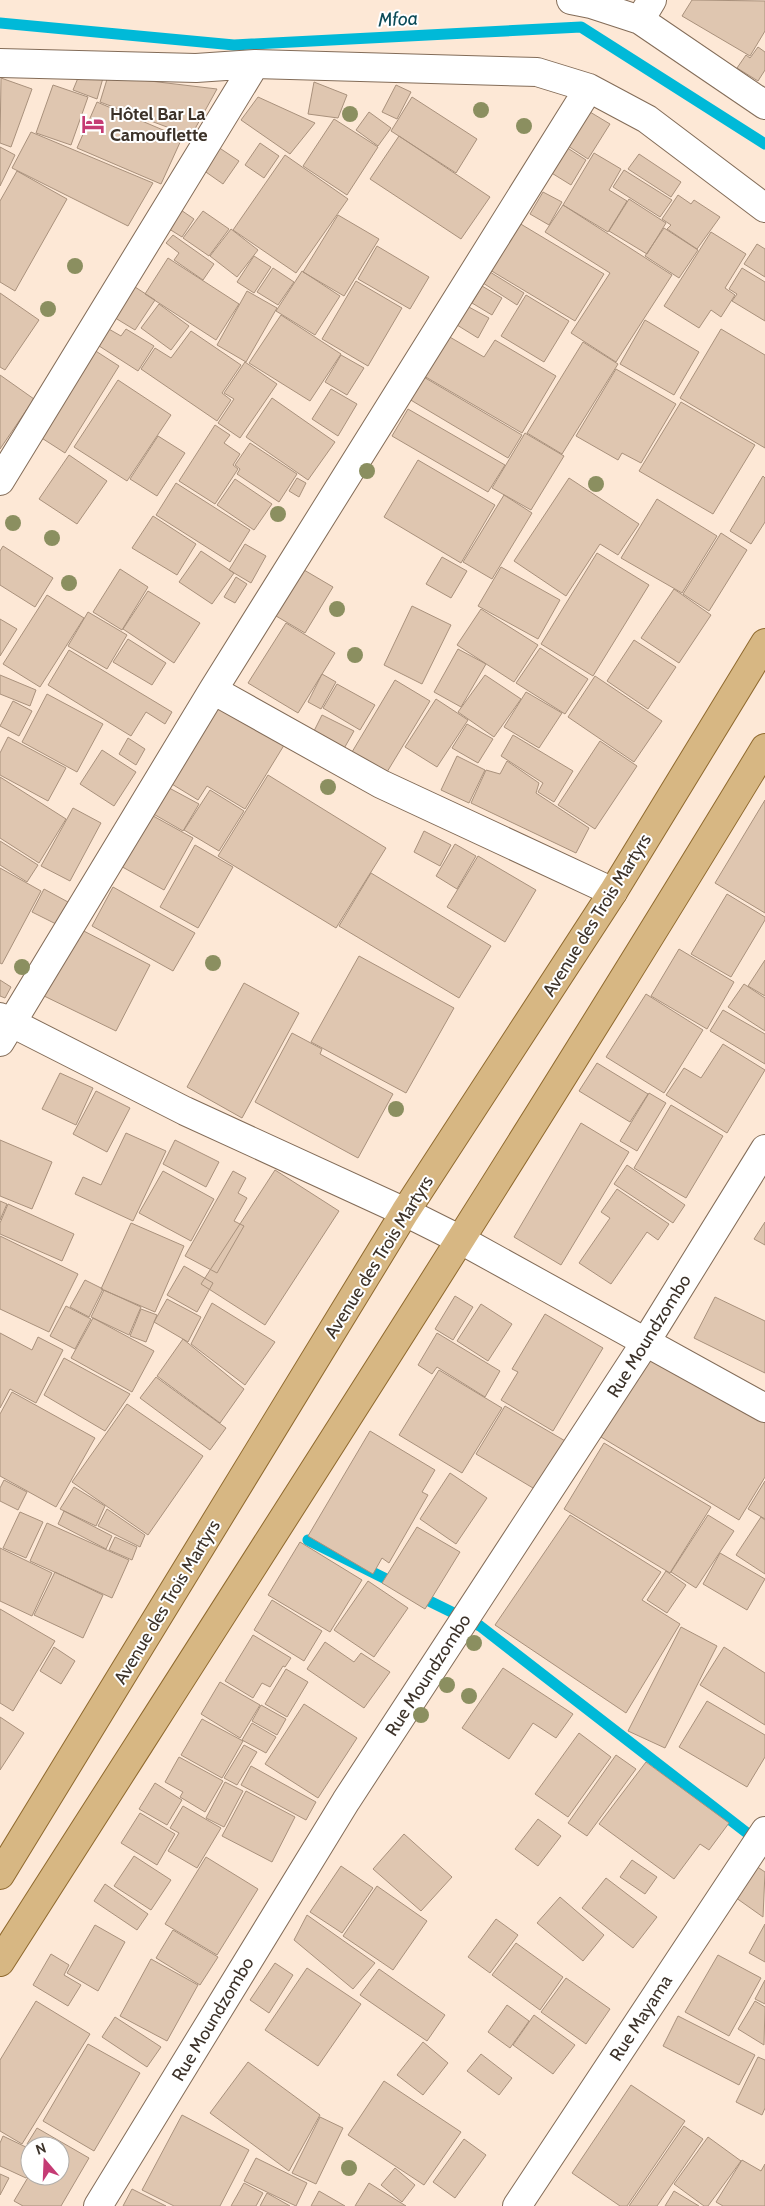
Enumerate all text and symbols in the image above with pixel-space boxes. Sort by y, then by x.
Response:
water label: Mfoa [377,6,418,32]
place label: Hôtel Bar La Camouflette [110,103,207,146]
hotel icon: Hôtel Bar La Camouflette [80,111,106,137]
street label: Avenue des Trois Martyrs [538,830,656,1000]
street label: Avenue des Trois Martyrs [320,1172,438,1342]
street label: Rue Moundzombo [602,1270,696,1402]
street label: Avenue des Trois Martyrs [109,1516,225,1688]
street label: Rue Moundzombo [380,1610,476,1740]
street label: Rue Moundzombo [167,1953,259,2085]
street label: Rue Mayama [605,1971,677,2065]
north arrow [20,2136,70,2186]
text: N [33,2139,48,2159]

